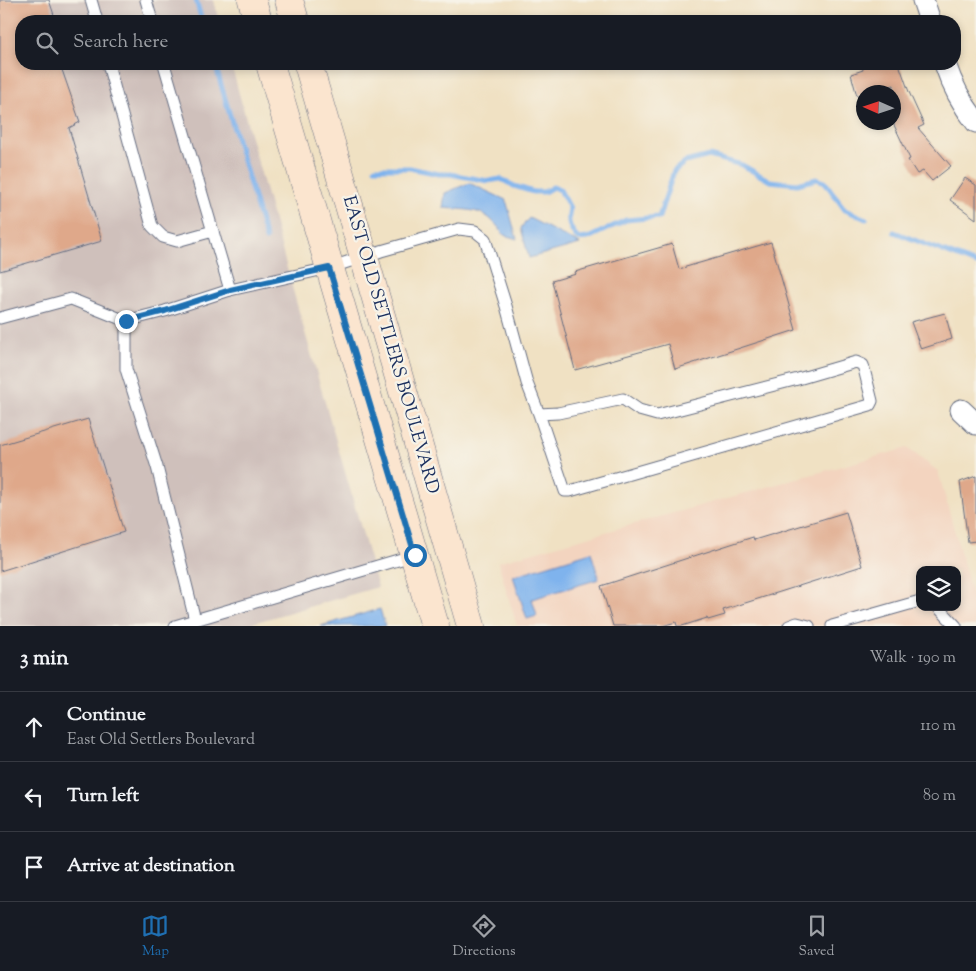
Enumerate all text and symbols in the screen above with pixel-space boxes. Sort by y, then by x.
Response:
search box [15,15,961,70]
icon: search [33,29,61,57]
text: Search here [73,29,168,56]
north arrow [856,85,901,130]
street label: EAST OLD SETTLERS BOULEVARD [335,193,445,497]
route end [115,310,138,333]
route start [404,544,427,567]
map controls [916,566,961,611]
button: layers [916,566,961,611]
text: 3 min [20,644,69,674]
text: Walk · 190 m [869,647,956,670]
text: Continue [67,702,146,729]
icon: ahead [20,713,48,741]
text: 110 m [920,715,956,738]
text: East Old Settlers Boulevard [67,729,255,752]
icon: left [20,783,48,811]
text: Turn left [67,783,139,810]
text: 80 m [923,785,956,808]
icon: arrive [20,853,48,881]
text: Arrive at destination [67,853,235,880]
tab: Map [141,912,169,962]
tab: Directions [452,912,516,962]
tab: Saved [799,912,834,962]

